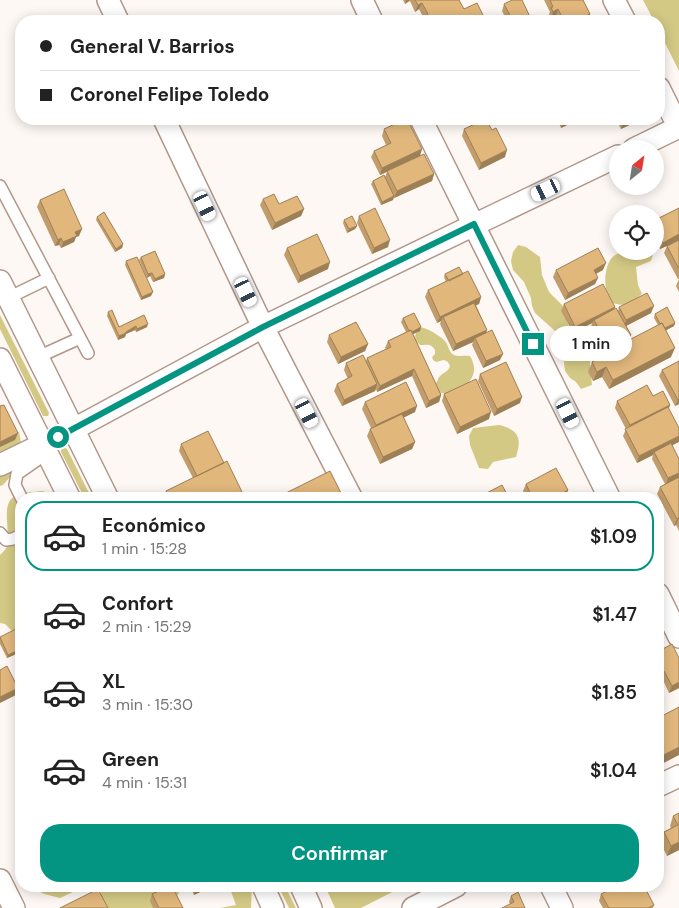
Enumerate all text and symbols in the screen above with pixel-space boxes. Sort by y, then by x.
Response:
text: General V. Barrios [70,34,235,59]
text: Coronel Felipe Toledo [70,82,269,107]
north arrow [609,140,664,195]
map controls [609,140,664,260]
car [529,177,562,203]
car [191,189,218,223]
button: locate [609,205,664,260]
car [232,275,259,309]
callout: 1 min [550,326,633,362]
route end [522,333,544,355]
text: 1 min [572,333,610,354]
car [293,396,320,430]
car [554,396,581,430]
route start [47,426,69,448]
text: Económico [102,513,206,538]
icon: car [42,514,87,559]
text: $1.09 [590,524,637,549]
text: 1 min · 15:28 [102,538,187,559]
text: Confort [102,591,174,616]
icon: car [42,592,87,637]
text: $1.47 [592,602,637,627]
text: 2 min · 15:29 [102,616,192,637]
text: XL [102,669,125,694]
icon: car [42,670,87,715]
text: $1.85 [591,680,637,705]
text: 3 min · 15:30 [102,694,193,715]
text: Green [102,747,159,772]
icon: car [42,748,87,793]
text: $1.04 [590,758,637,783]
text: 4 min · 15:31 [102,772,187,793]
button: Confirmar [40,824,639,882]

